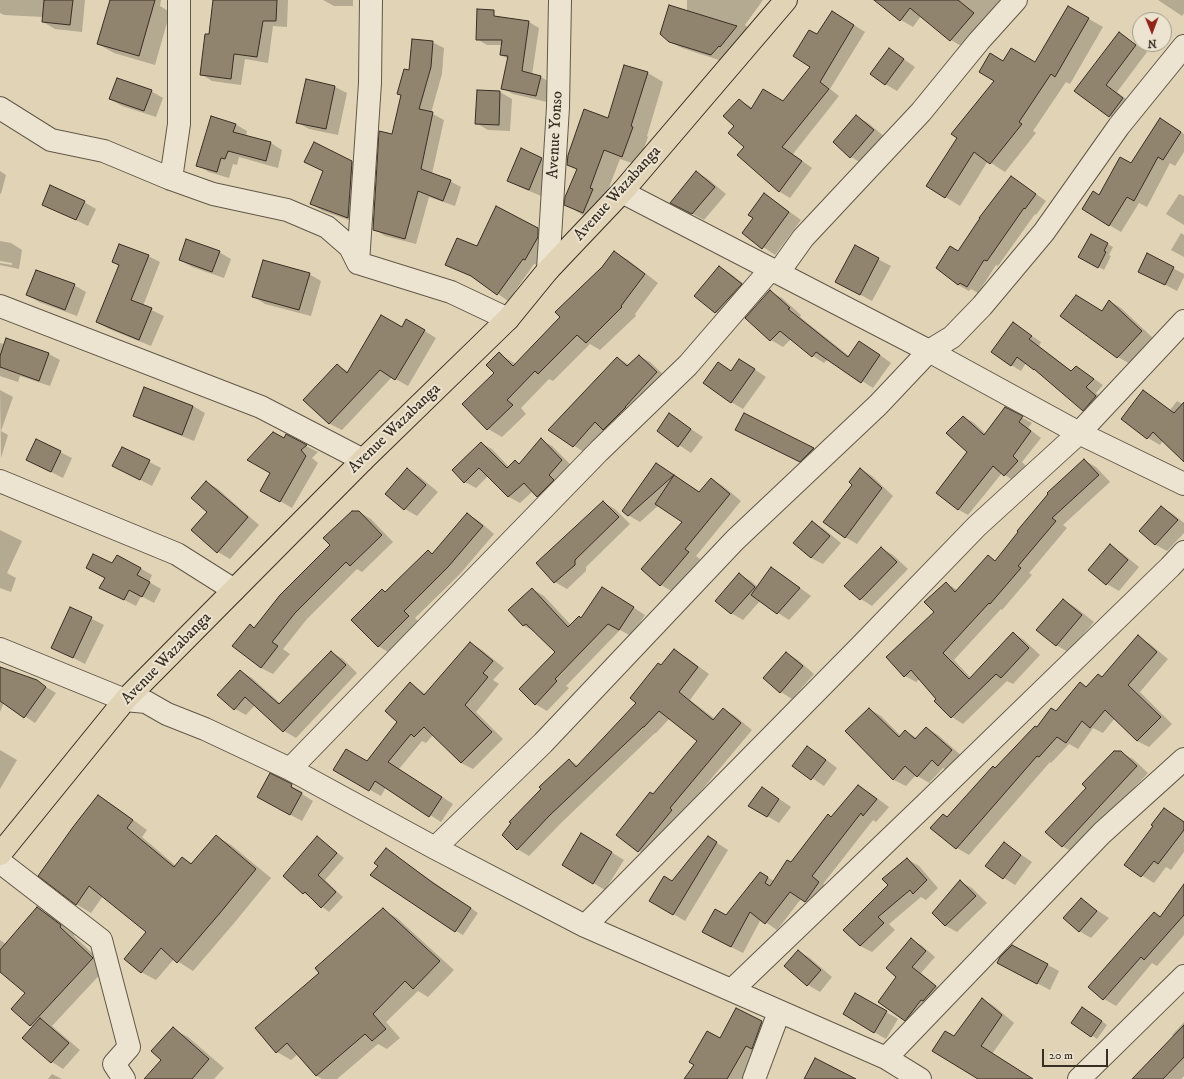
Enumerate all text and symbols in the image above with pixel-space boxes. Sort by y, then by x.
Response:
north arrow [1132,12,1172,52]
text: N [1148,36,1157,50]
street label: Avenue Yonso [544,91,568,179]
street label: Avenue Wazabanga [570,143,666,245]
street label: Avenue Wazabanga [345,380,445,478]
street label: Avenue Wazabanga [118,609,216,709]
scale bar [1044,1041,1110,1067]
text: 20 m [1049,1048,1073,1063]

